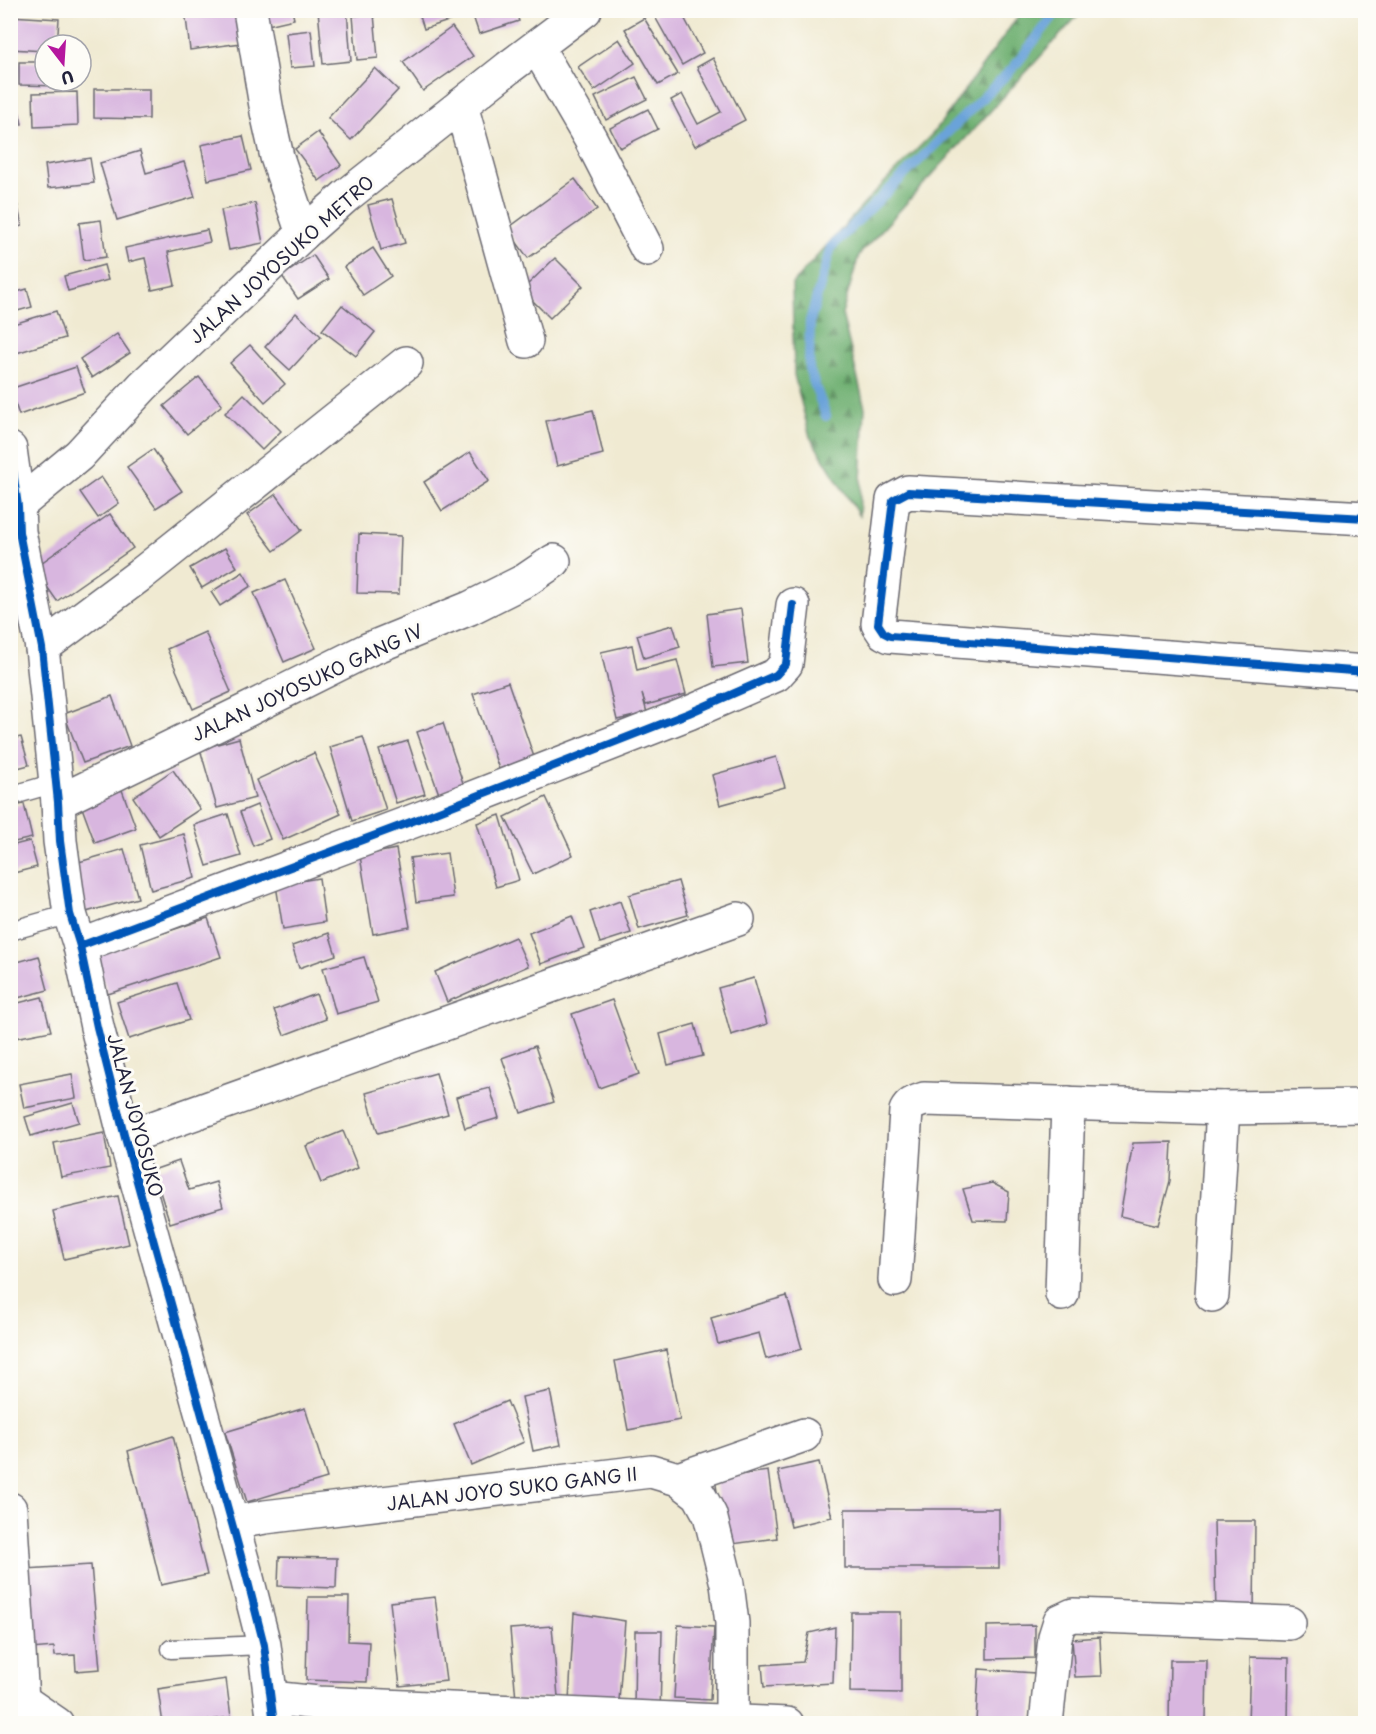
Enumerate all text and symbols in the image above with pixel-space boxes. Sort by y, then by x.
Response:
north arrow [33,33,93,93]
text: U [58,65,77,92]
street label: JALAN JOYOSUKO METRO [183,168,379,350]
street label: JALAN JOYOSUKO GANG IV [187,616,427,748]
street label: JALAN JOYOSUKO [101,1030,171,1200]
street label: JALAN JOYO SUKO GANG II [385,1459,639,1517]

